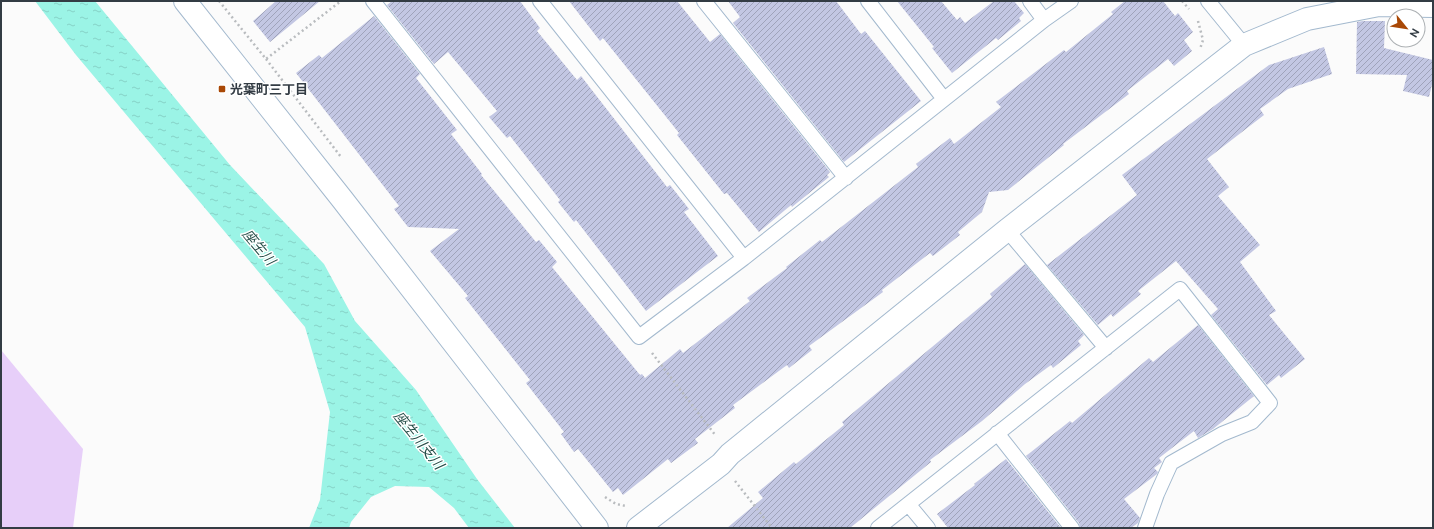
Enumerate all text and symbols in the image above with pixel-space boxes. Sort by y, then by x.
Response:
north arrow [1386,8,1426,48]
text: N [1407,26,1422,40]
place label: 光葉町三丁目 [230,82,308,96]
marker: 光葉町三丁目 [217,84,227,94]
water label: 座生川 [239,226,280,270]
water label: 座生川支川 [391,408,449,474]

